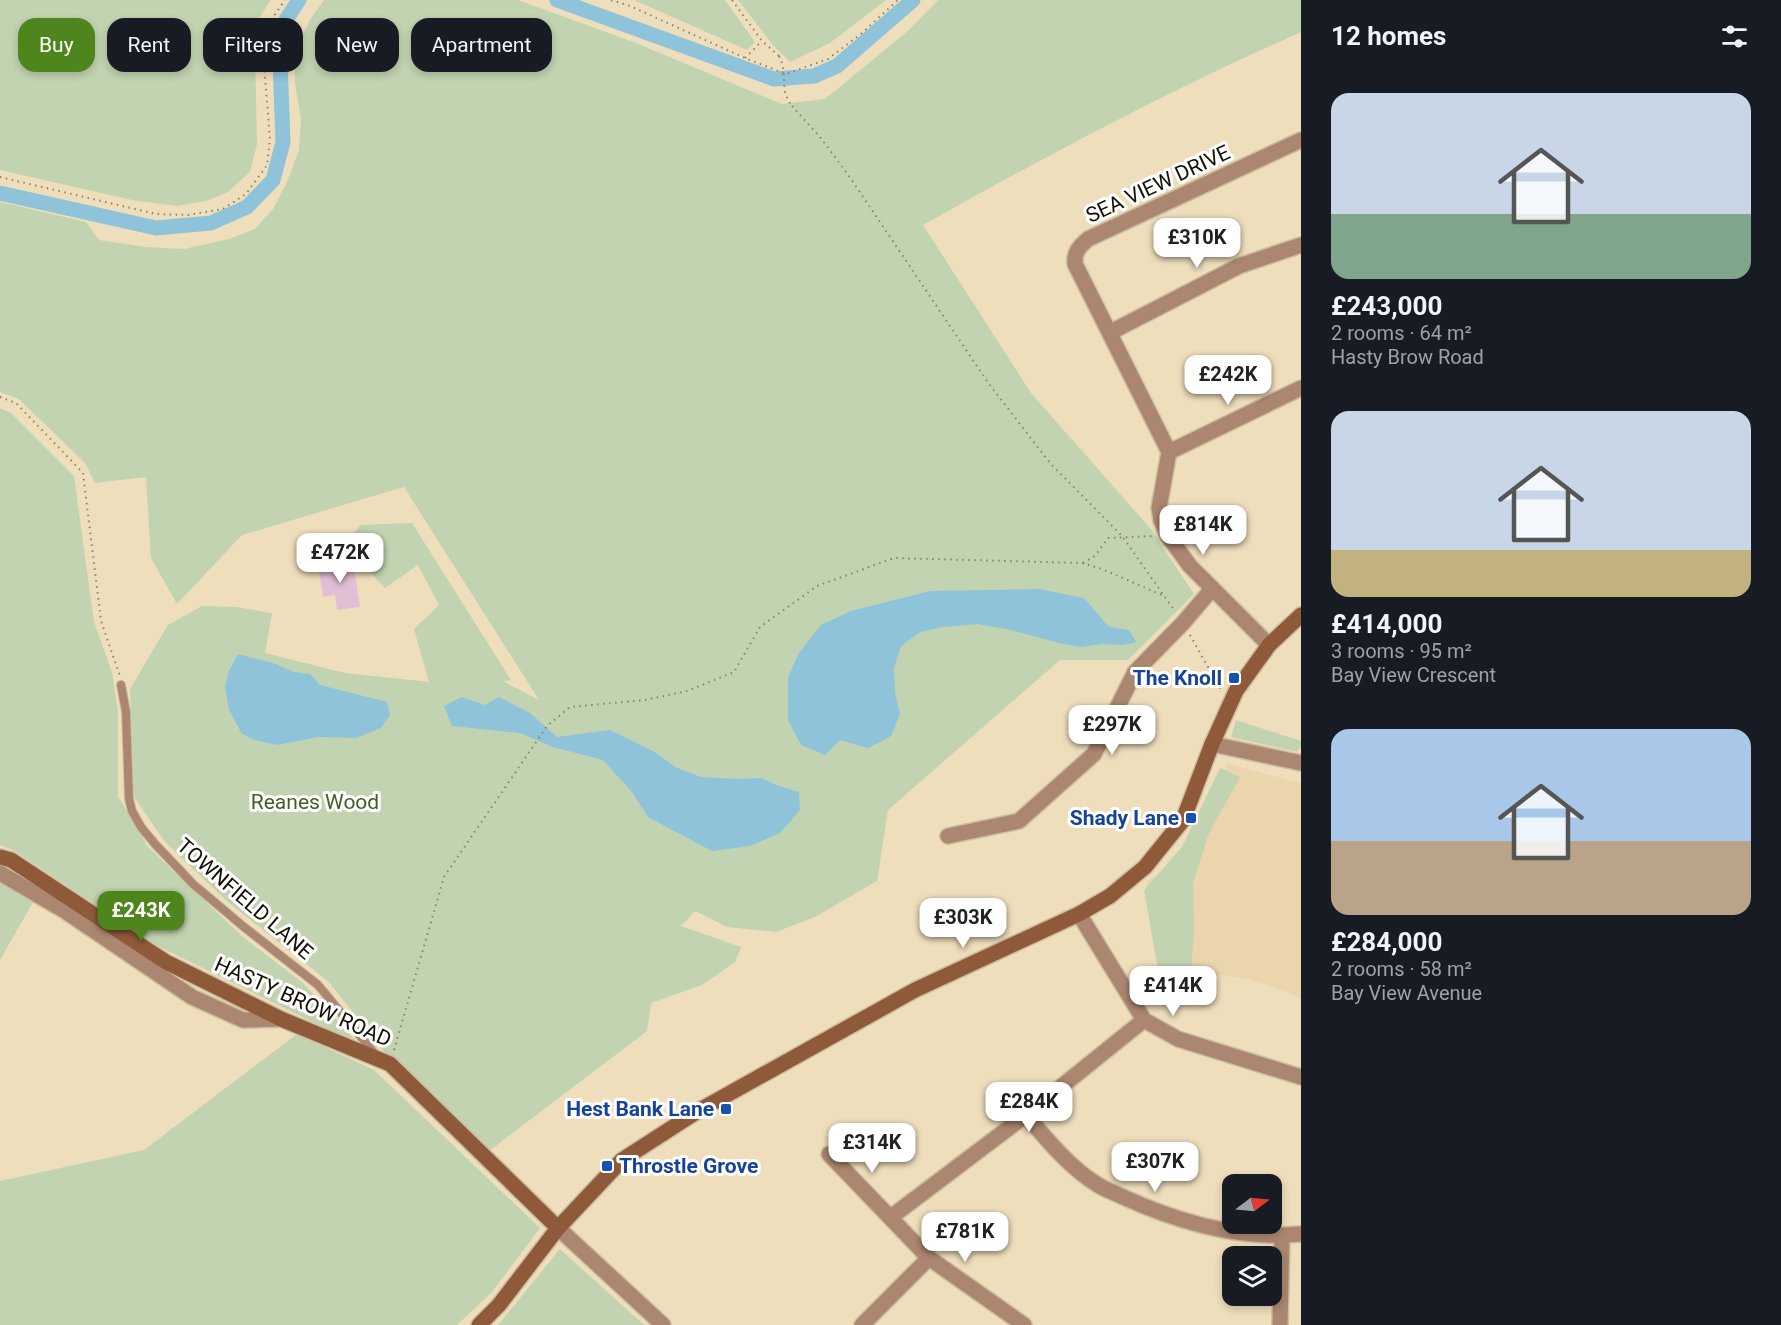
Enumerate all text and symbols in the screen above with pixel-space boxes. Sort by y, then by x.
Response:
chip: Buy [18,18,95,72]
chip: Rent [107,18,191,72]
chip: Filters [203,18,303,72]
chip: New [315,18,399,72]
chip: Apartment [411,18,552,72]
icon: filters [1718,20,1751,53]
text: 12 homes [1331,21,1446,51]
icon: home [1487,132,1595,240]
street label: SEA VIEW DRIVE [1082,140,1234,228]
pin: £310K [1155,218,1239,269]
text: £310K [1167,225,1227,249]
text: £243,000 [1331,291,1442,321]
text: 2 rooms · 64 m² [1331,321,1472,345]
text: Hasty Brow Road [1331,345,1484,369]
pin: £242K [1186,355,1270,406]
text: £242K [1198,362,1258,386]
icon: home [1487,450,1595,558]
pin: £814K [1161,505,1245,556]
text: £814K [1173,512,1233,536]
pin: £472K [298,533,382,584]
text: £472K [310,540,370,564]
text: £414,000 [1331,609,1442,639]
text: 3 rooms · 95 m² [1331,639,1472,663]
text: Bay View Crescent [1331,663,1496,687]
place label: The Knoll [1133,666,1222,690]
marker: The Knoll [1227,671,1241,685]
pin: £297K [1070,705,1154,756]
text: £297K [1082,712,1142,736]
icon: home [1487,768,1595,876]
park label: Reanes Wood [251,790,379,814]
place label: Shady Lane [1070,806,1179,830]
marker: Shady Lane [1184,811,1198,825]
street label: TOWNFIELD LANE [172,834,318,965]
pin: £243K [99,891,183,942]
text: £243K [111,898,171,922]
pin: £303K [921,898,1005,949]
text: £303K [933,905,993,929]
text: £284,000 [1331,927,1442,957]
street label: HASTY BROW ROAD [211,952,395,1052]
text: 2 rooms · 58 m² [1331,957,1472,981]
pin: £414K [1131,966,1215,1017]
text: £414K [1143,973,1203,997]
text: Bay View Avenue [1331,981,1482,1005]
pin: £284K [987,1082,1071,1133]
text: £284K [999,1089,1059,1113]
place label: Hest Bank Lane [566,1097,714,1121]
marker: Hest Bank Lane [719,1102,733,1116]
pin: £314K [830,1123,914,1174]
text: £314K [842,1130,902,1154]
pin: £307K [1113,1142,1197,1193]
text: £307K [1125,1149,1185,1173]
place label: Throstle Grove [619,1154,758,1178]
marker: Throstle Grove [600,1159,614,1173]
north arrow [1222,1174,1282,1234]
map controls [1222,1174,1282,1306]
pin: £781K [923,1212,1007,1263]
text: £781K [935,1219,995,1243]
button: layers [1222,1246,1282,1306]

